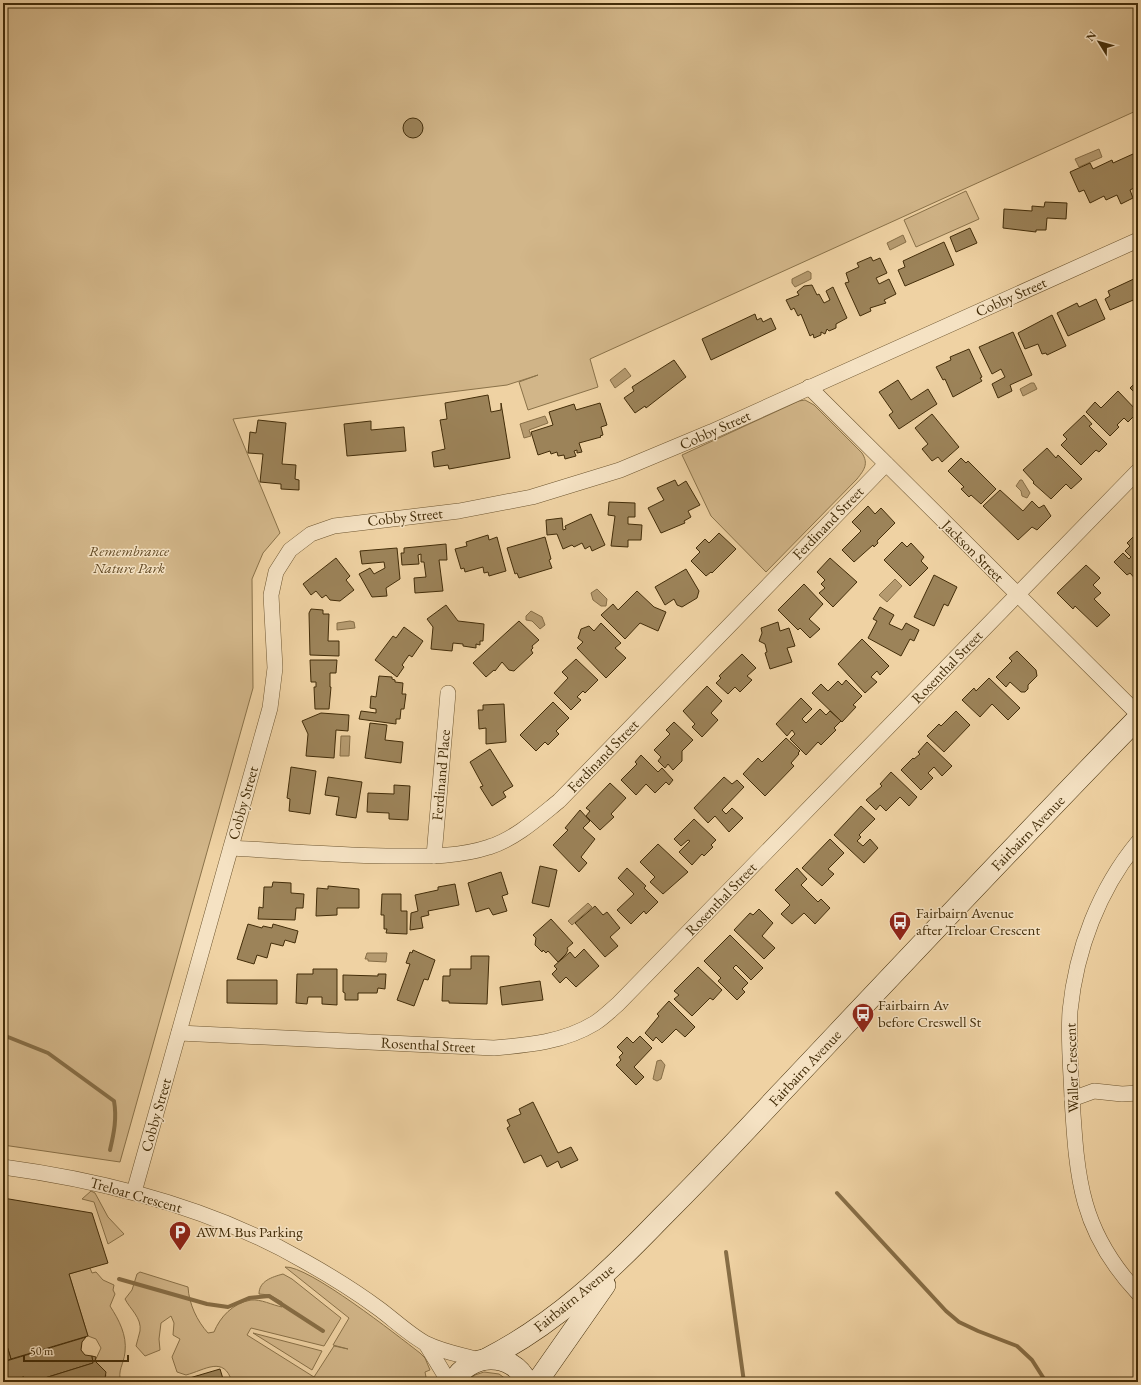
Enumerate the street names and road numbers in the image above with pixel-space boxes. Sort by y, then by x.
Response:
street label: Cobby Street [972,272,1049,321]
street label: Cobby Street [676,405,753,454]
street label: Ferdinand Street [788,482,868,563]
street label: Cobby Street [366,503,444,530]
street label: Jackson Street [937,514,1009,586]
street label: Rosenthal Street [907,626,987,707]
street label: Ferdinand Street [563,715,643,796]
street label: Ferdinand Place [427,729,454,821]
street label: Cobby Street [223,764,262,842]
street label: Fairbairn Avenue [987,791,1069,874]
street label: Rosenthal Street [681,858,761,939]
street label: Waller Crescent [1060,1022,1083,1113]
street label: Fairbairn Avenue [764,1025,845,1110]
street label: Rosenthal Street [380,1033,476,1056]
street label: Cobby Street [136,1076,175,1154]
street label: Treloar Crescent [88,1172,185,1217]
street label: Fairbairn Avenue [530,1259,618,1336]

